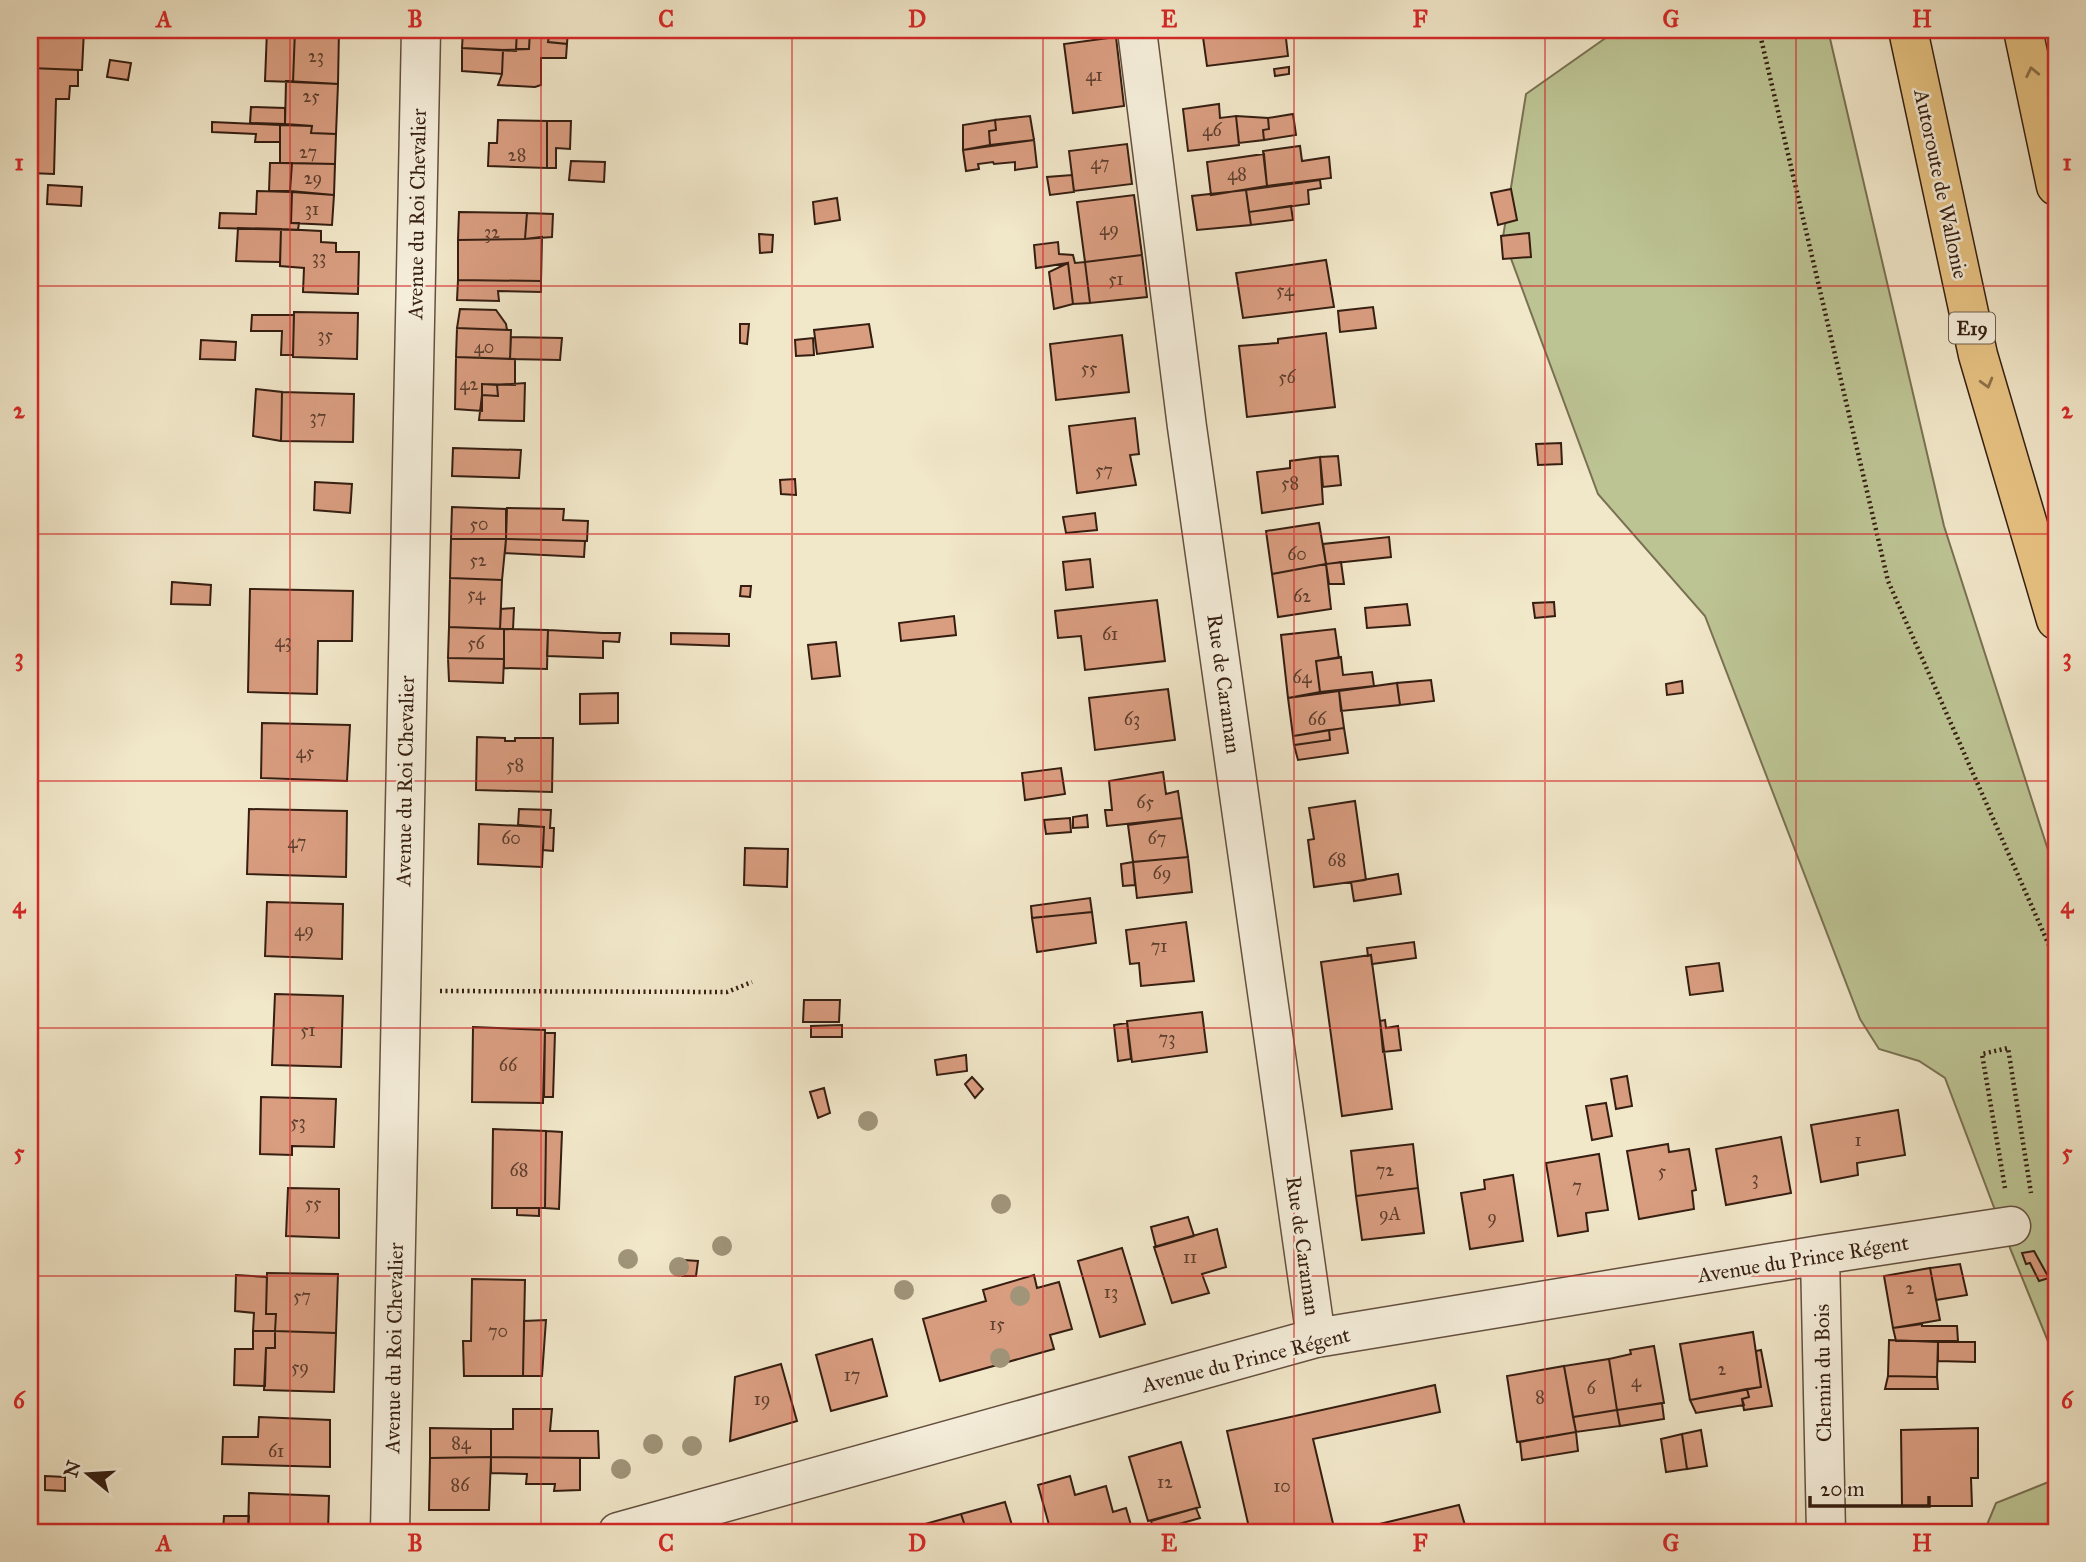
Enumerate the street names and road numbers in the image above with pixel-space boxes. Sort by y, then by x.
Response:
street label: Autoroute de Wallonie [1908,86,1974,281]
street label: Avenue du Roi Chevalier [402,108,432,321]
road number: E19 [1949,312,1995,344]
street label: Rue de Caraman [1201,613,1247,755]
street label: Avenue du Roi Chevalier [390,675,420,888]
street label: Rue de Caraman [1280,1175,1326,1317]
street label: Avenue du Prince Régent [1695,1229,1911,1289]
street label: Avenue du Roi Chevalier [379,1242,409,1455]
street label: Chemin du Bois [1809,1304,1837,1442]
street label: Avenue du Prince Régent [1138,1321,1353,1399]

